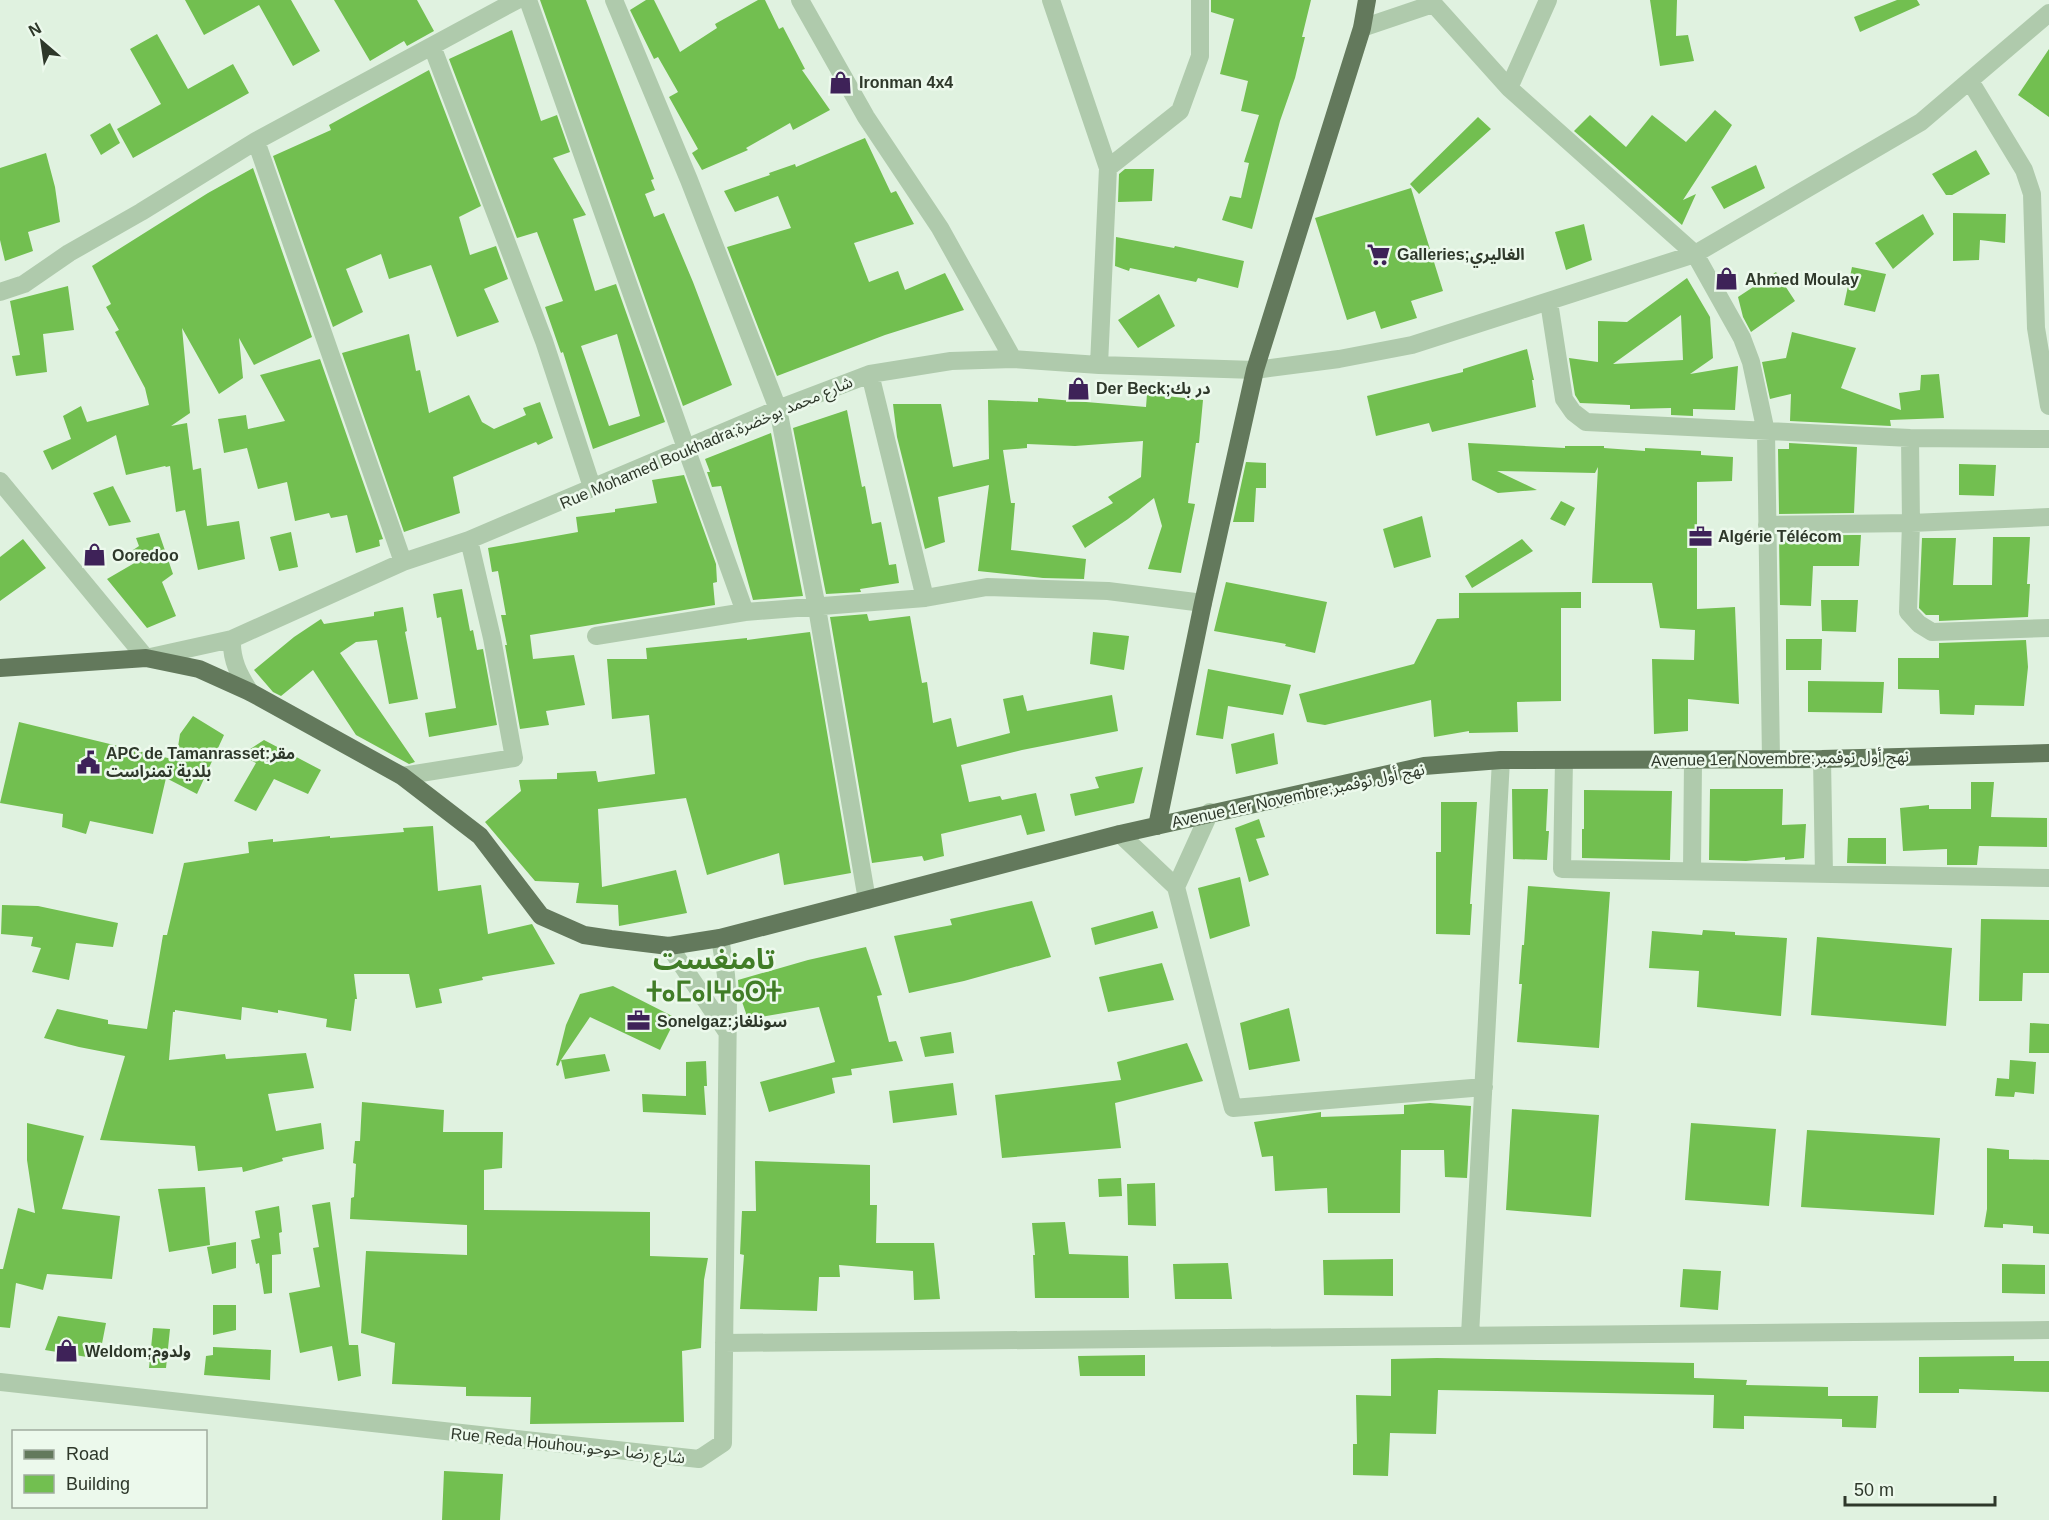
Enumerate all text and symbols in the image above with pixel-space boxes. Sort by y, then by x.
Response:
north arrow [12,12,72,72]
text: N [26,19,44,40]
shop icon: Ironman 4x4 [828,69,854,95]
place label: Ironman 4x4 [859,74,953,91]
supermarket icon: Galleries;الغاليري [1366,241,1392,267]
place label: Galleries;الغاليري [1397,246,1525,268]
shop icon: Ahmed Moulay [1714,266,1740,292]
place label: Ahmed Moulay [1745,271,1859,288]
street label: Rue Mohamed Boukhadra;شارع محمد بوخضرة [557,373,857,516]
shop icon: Der Beck;در بك [1065,375,1091,401]
place label: Der Beck;در بك [1096,380,1211,398]
office icon: Algérie Télécom [1687,523,1713,549]
place label: Algérie Télécom [1718,528,1842,545]
shop icon: Ooredoo [81,542,107,568]
place label: Ooredoo [112,547,179,564]
place label: APC de Tamanrasset;مقر بلدية تمنراست [106,745,295,781]
street label: Avenue 1er Novembre;نهج أول نوفمبر [1651,747,1909,773]
public building icon: APC de Tamanrasset;مقر بلدية تمنراست [75,749,101,775]
street label: Avenue 1er Novembre;نهج أول نوفمبر [1170,759,1427,835]
district label: تامنغست ⵜⴰⵎⴰⵏⵖⴰⵙⵜ [646,944,782,1007]
office icon: Sonelgaz;سونلغاز [626,1008,652,1034]
place label: Sonelgaz;سونلغاز [657,1013,787,1031]
shop icon: Weldom;ولدوم [54,1338,80,1364]
place label: Weldom;ولدوم [85,1343,191,1363]
street label: Rue Reda Houhou;شارع رضا حوحو [450,1425,686,1470]
legend [12,1430,207,1508]
text: Road [66,1444,109,1464]
scale bar [1845,1469,1995,1507]
text: Building [66,1474,130,1494]
text: 50 m [1854,1480,1894,1500]

